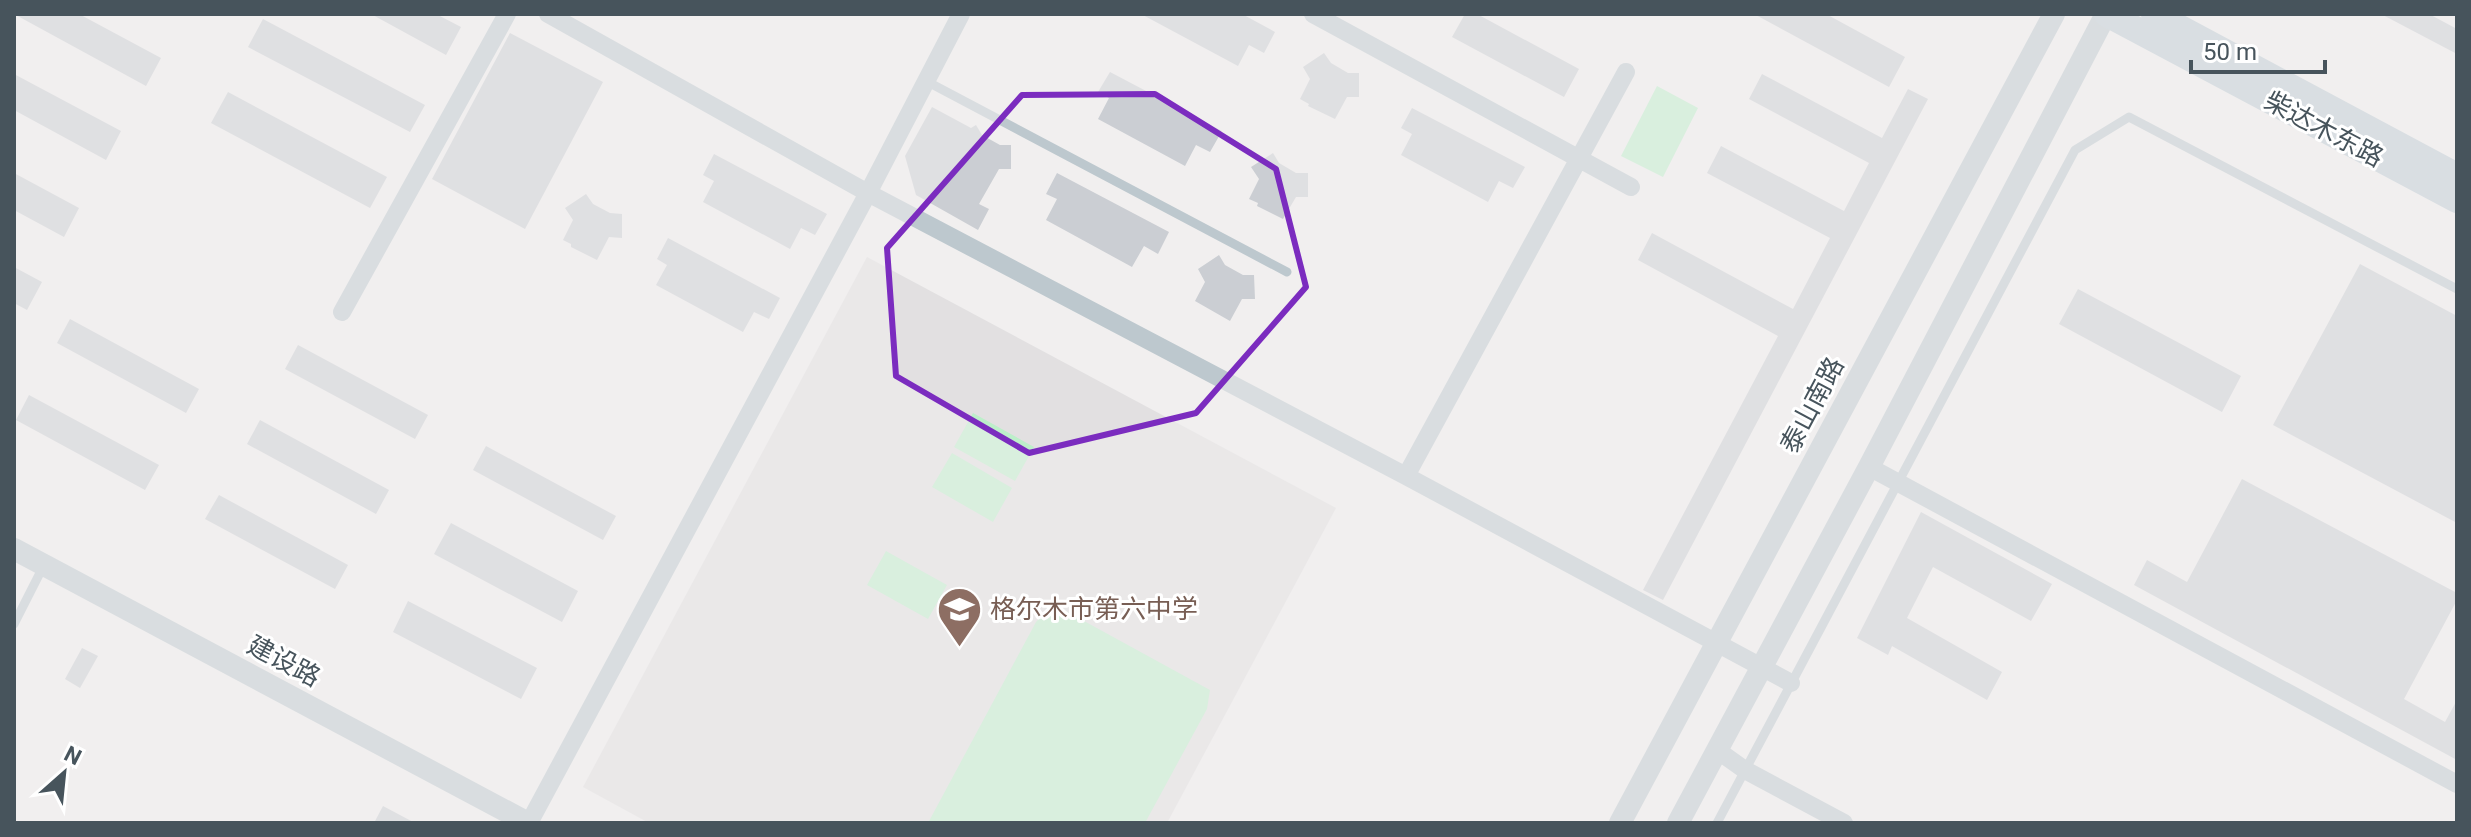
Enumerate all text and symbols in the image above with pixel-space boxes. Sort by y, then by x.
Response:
scale bar [2191,24,2325,74]
text: 50 m [2203,38,2257,66]
street label: 柴达木东路 [2260,85,2388,173]
street label: 泰山南路 [1774,352,1850,458]
school or university icon: 格尔木市第六中学 [935,585,983,648]
place label: 格尔木市第六中学 [990,594,1198,624]
street label: 建设路 [243,629,325,693]
north arrow [24,733,104,813]
text: N [60,741,85,770]

